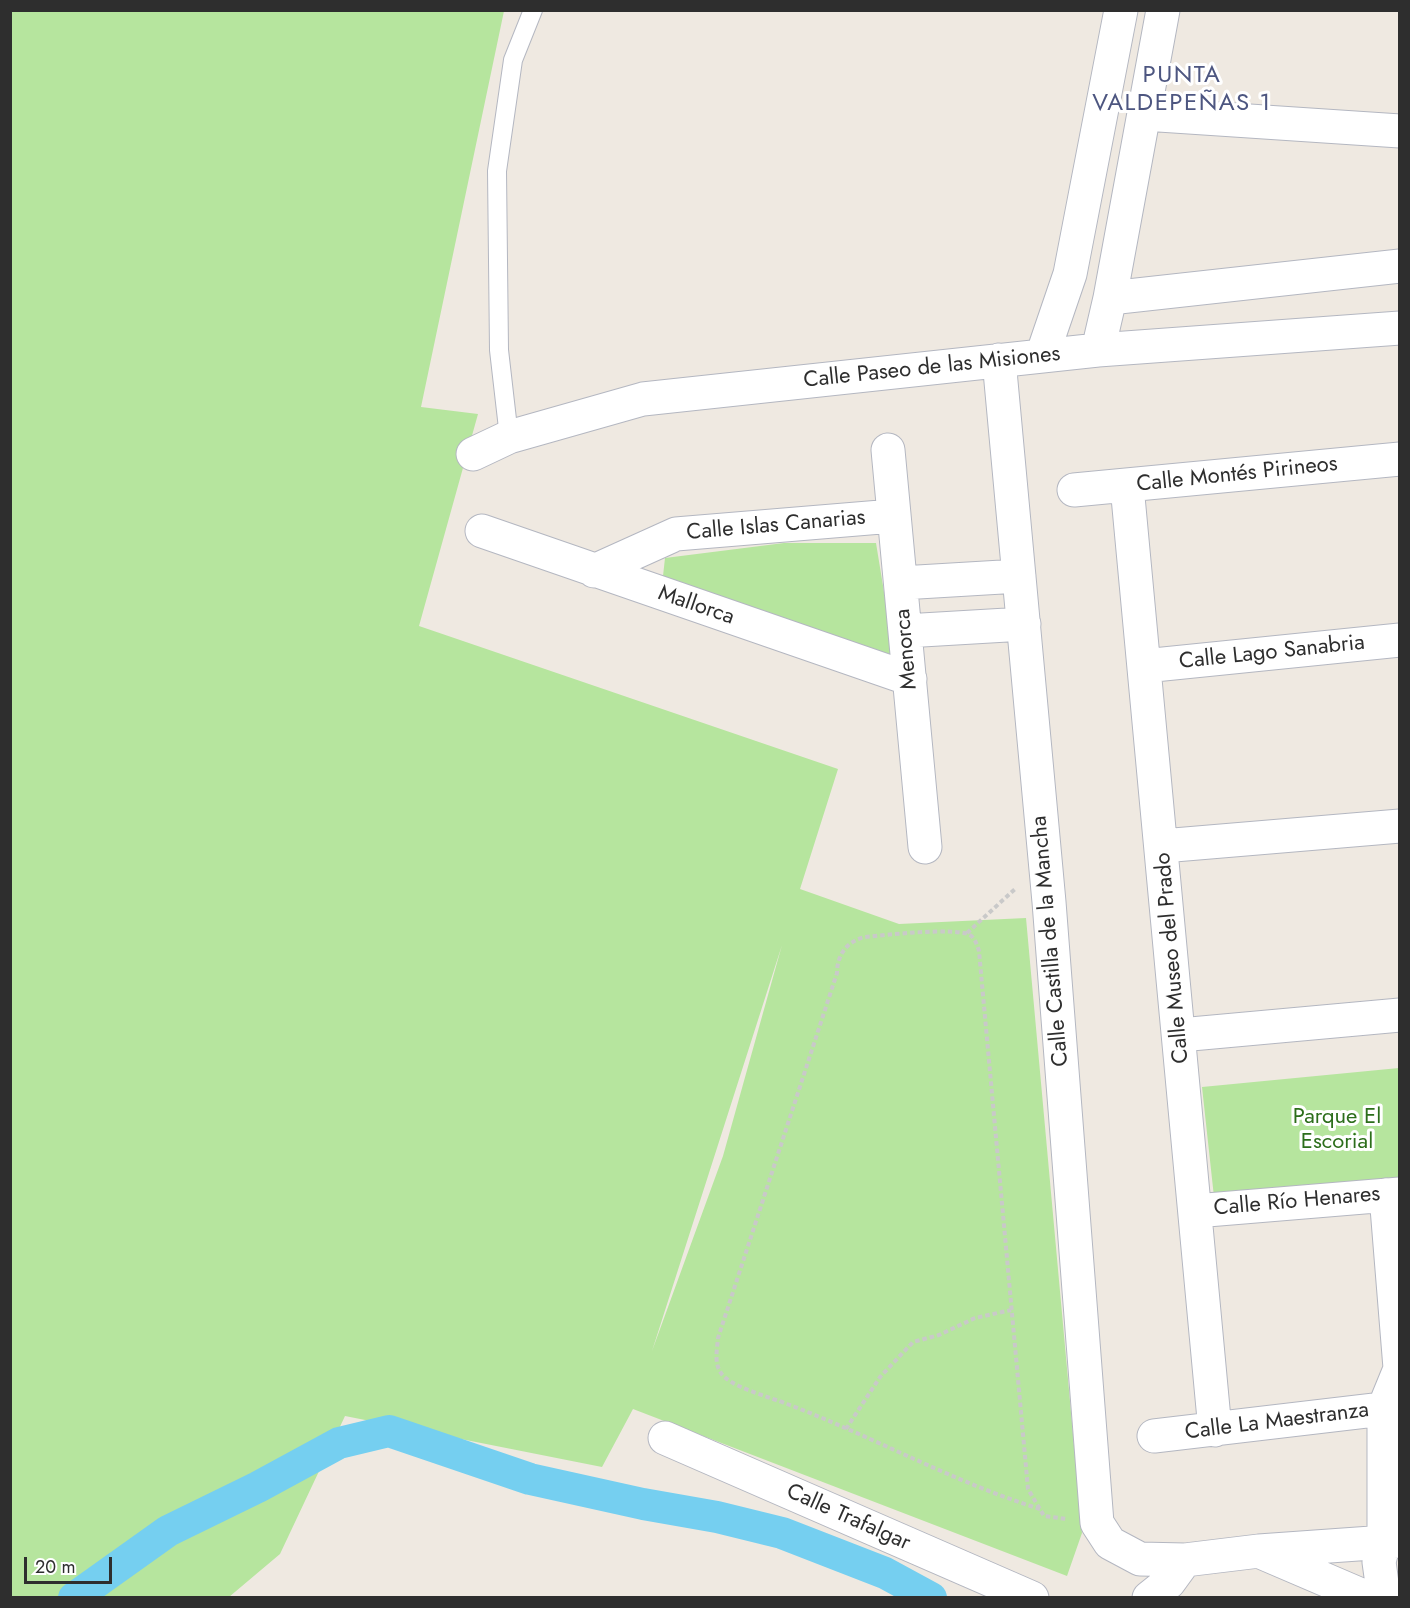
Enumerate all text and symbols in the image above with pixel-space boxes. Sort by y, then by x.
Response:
district label: PUNTA VALDEPEÑAS 1 [1092,62,1272,118]
street label: Calle Paseo de las Misiones [802,341,1062,395]
street label: Calle Montés Pirineos [1135,451,1339,499]
street label: Calle Islas Canarias [685,505,867,547]
street label: Mallorca [654,581,738,631]
street label: Menorca [890,607,924,691]
street label: Calle Lago Sanabria [1178,630,1366,676]
street label: Calle Castilla de la Mancha [1027,814,1075,1068]
street label: Calle Museo del Prado [1151,851,1195,1065]
park label: Parque El Escorial [1293,1105,1381,1156]
street label: Calle Río Henares [1213,1182,1381,1222]
street label: Calle La Maestranza [1184,1398,1370,1446]
street label: Calle Trafalgar [782,1479,914,1557]
scale bar [27,1545,116,1583]
text: 20 m [35,1554,75,1580]

